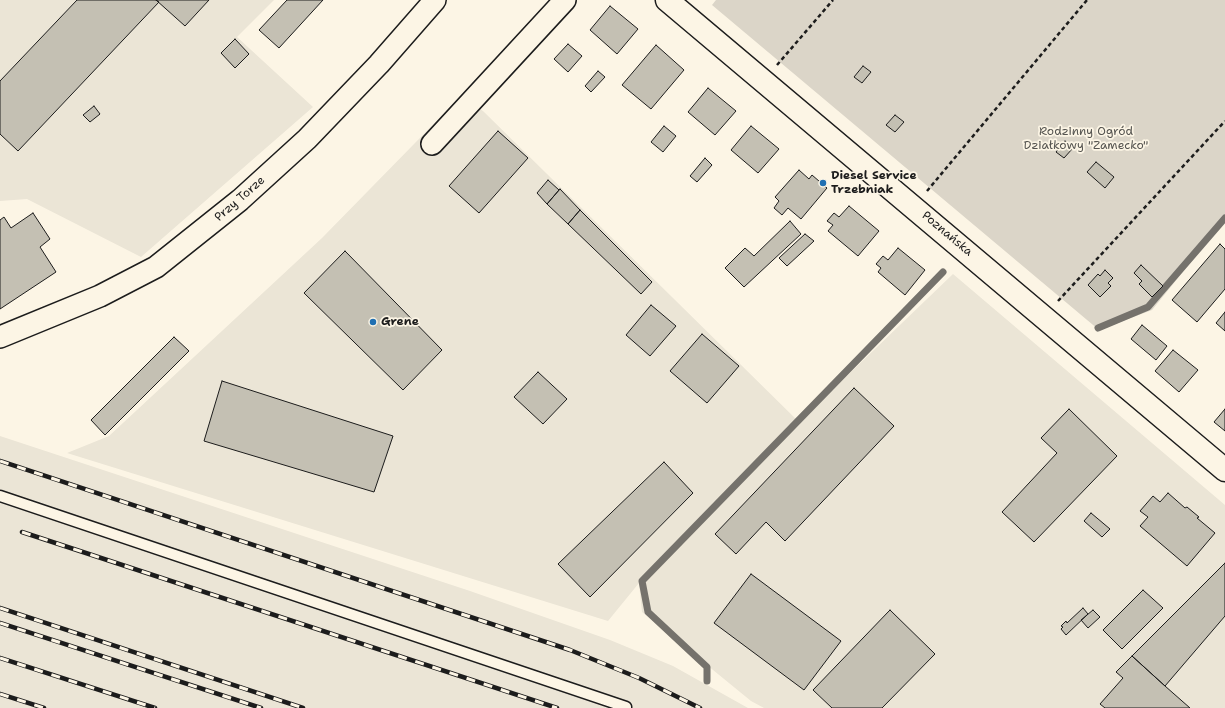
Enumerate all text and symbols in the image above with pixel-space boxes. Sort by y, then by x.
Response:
park label: Rodzinny Ogród Działkowy "Zamecko" [1024,125,1148,153]
place label: Diesel Service Trzebniak [831,169,917,197]
street label: Przy Torze [212,173,268,225]
marker: Diesel Service Trzebniak [818,178,828,188]
street label: Poznańska [919,208,975,260]
place label: Grene [381,315,419,329]
marker: Grene [368,317,378,327]

